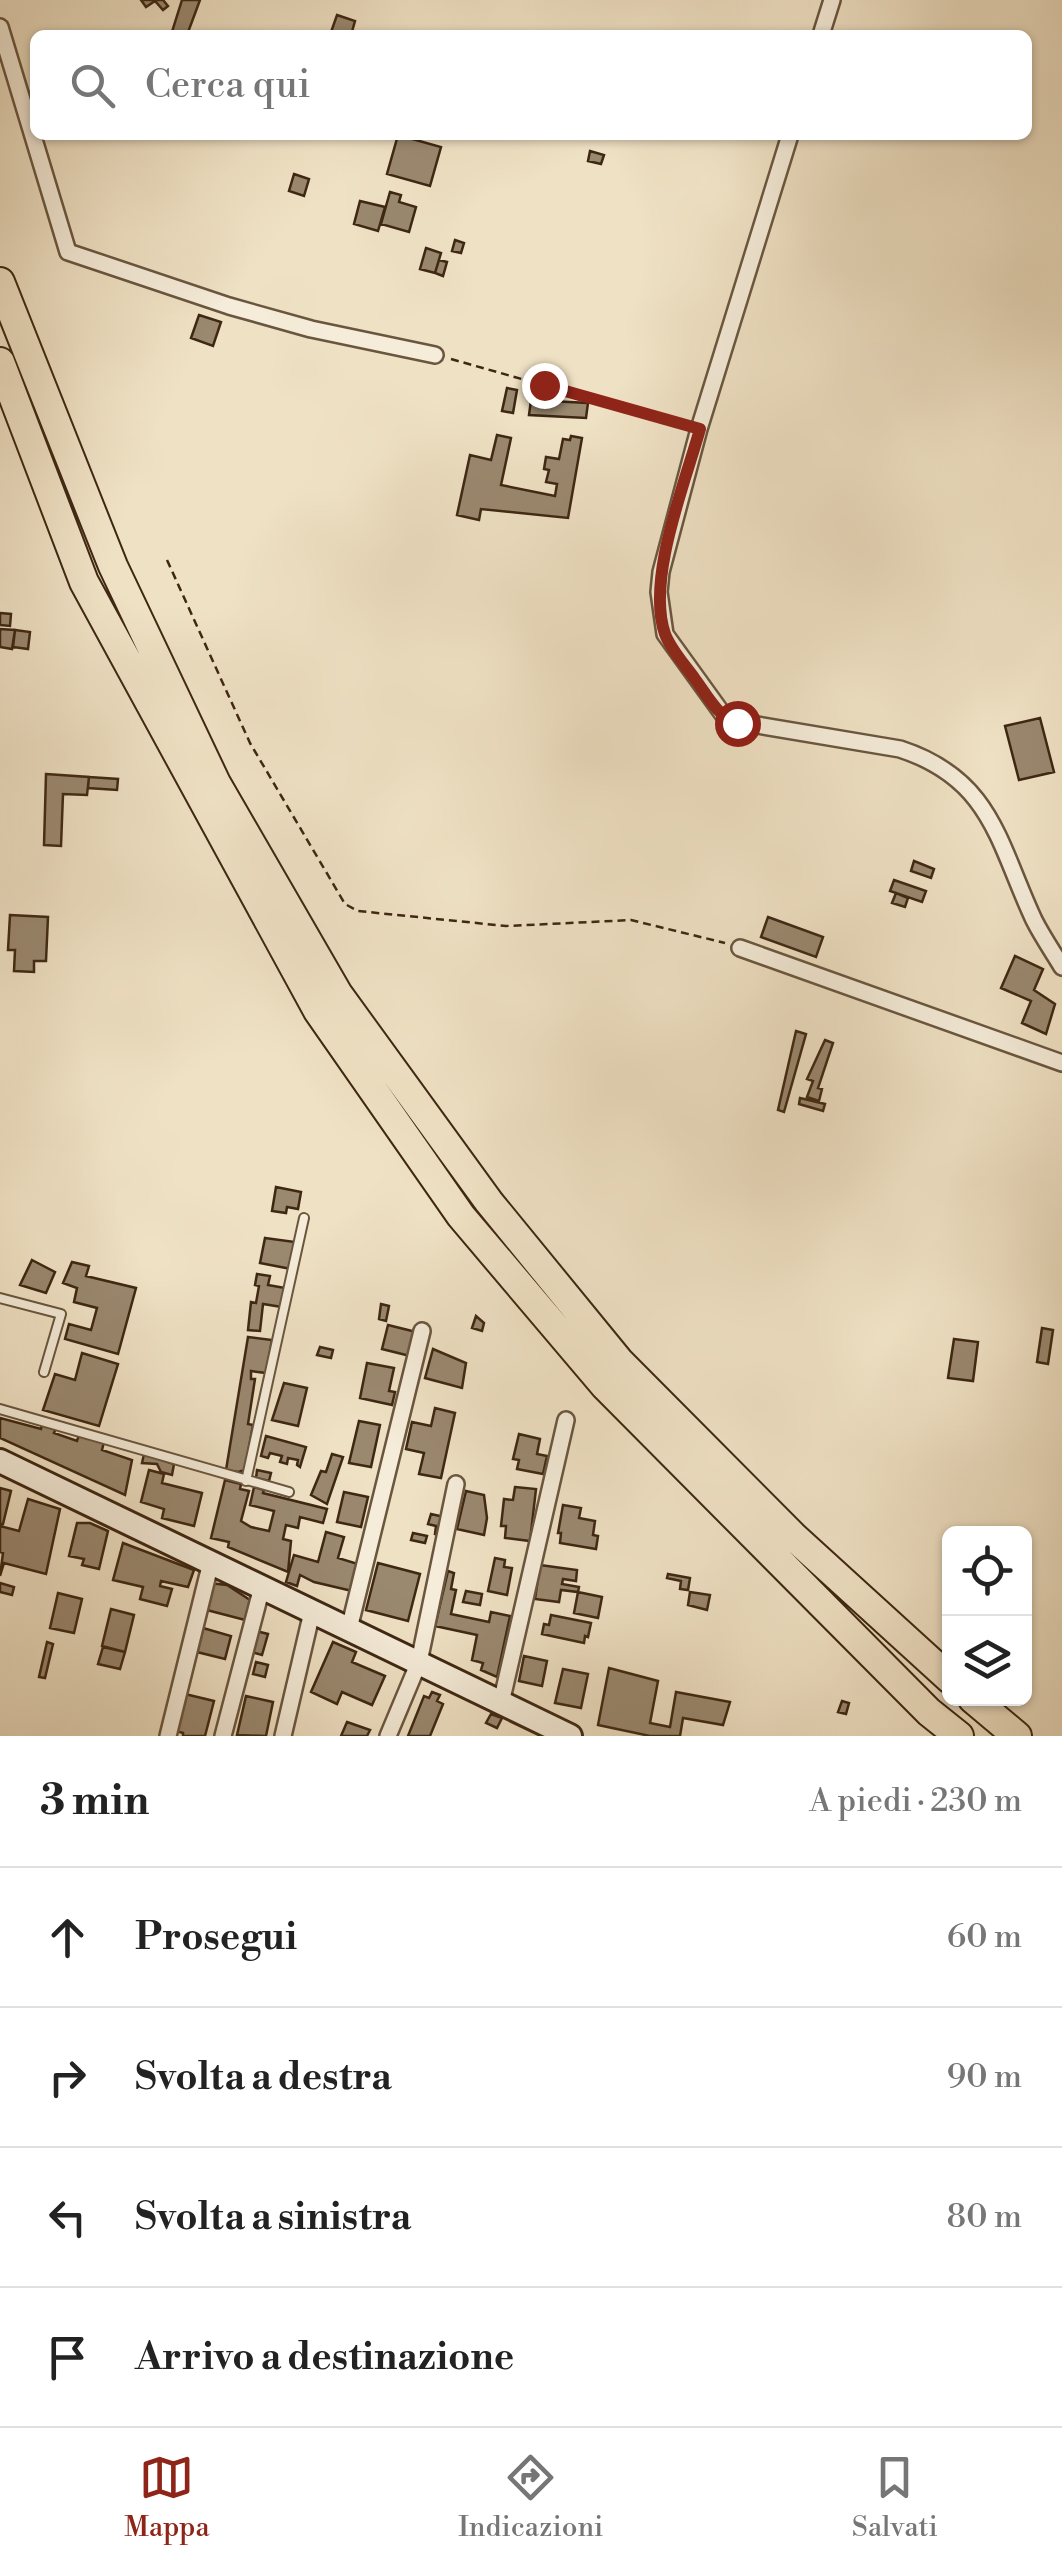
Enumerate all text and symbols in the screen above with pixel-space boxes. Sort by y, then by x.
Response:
search box [30,30,1032,140]
icon: search [65,58,120,113]
text: Cerca qui [145,62,310,109]
route end [522,363,568,409]
route start [715,701,761,747]
map controls [942,1526,1032,1706]
button: locate [942,1526,1032,1616]
button: layers [942,1616,1032,1706]
text: 3 min [40,1775,149,1828]
text: A piedi · 230 m [809,1781,1022,1821]
icon: ahead [40,1910,95,1965]
text: Prosegui [135,1914,297,1961]
text: 60 m [947,1917,1022,1957]
icon: right [40,2050,95,2105]
text: Svolta a destra [135,2054,392,2101]
text: 90 m [947,2057,1022,2097]
icon: left [40,2190,95,2245]
text: Svolta a sinistra [135,2194,411,2241]
text: 80 m [947,2197,1022,2237]
icon: arrive [40,2330,95,2385]
text: Arrivo a destinazione [135,2334,514,2381]
tab: Mappa [124,2450,210,2545]
tab: Indicazioni [458,2450,603,2545]
tab: Salvati [852,2450,938,2545]

